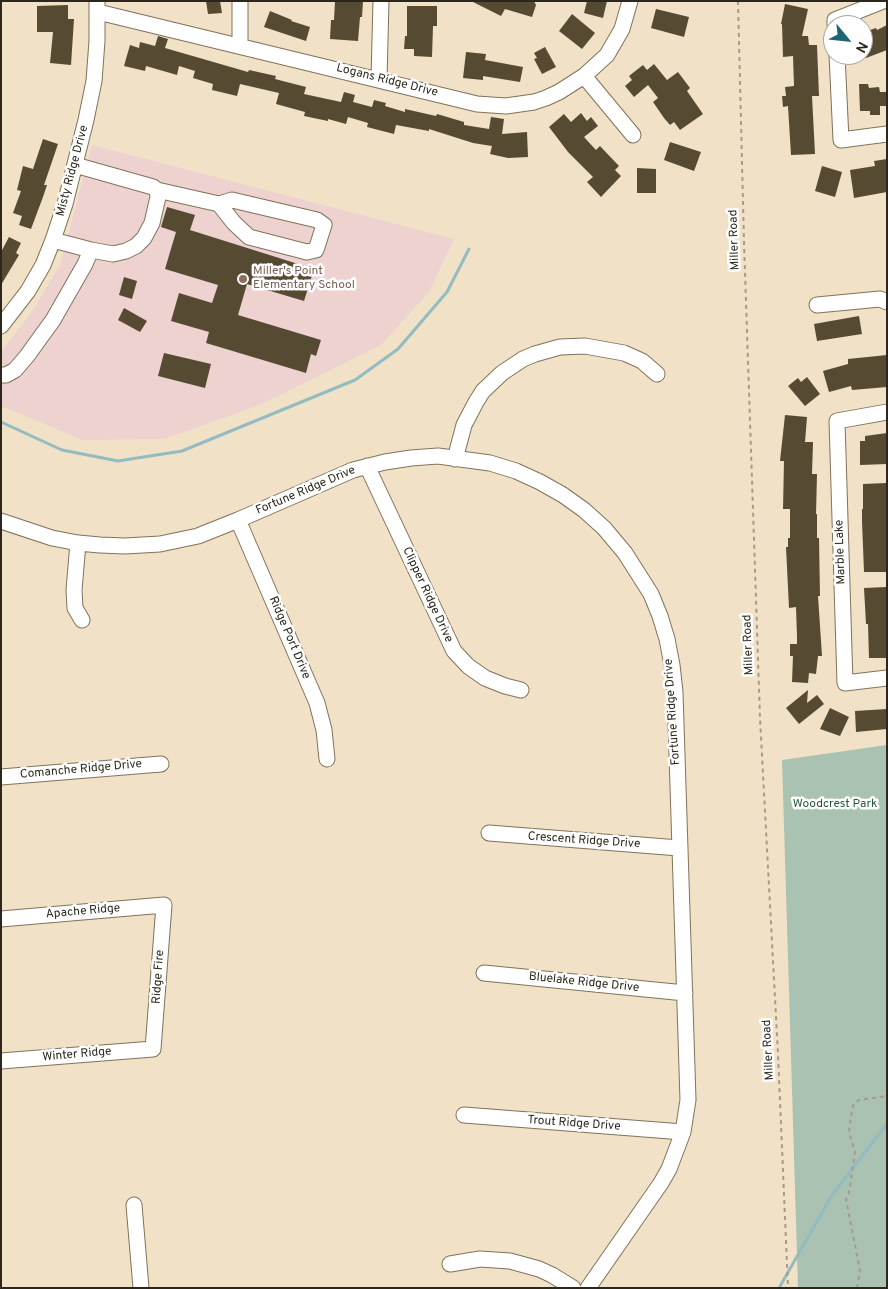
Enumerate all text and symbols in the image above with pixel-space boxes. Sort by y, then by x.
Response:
north arrow [823,15,873,65]
text: N [851,38,871,55]
street label: Logans Ridge Drive [335,61,439,101]
street label: Misty Ridge Drive [54,124,92,218]
street label: Miller Road [727,209,743,271]
place label: Miller's Point Elementary School [253,265,355,293]
marker: Miller's Point Elementary School [237,273,249,285]
street label: Fortune Ridge Drive [254,464,358,518]
street label: Marble Lake [833,519,849,585]
street label: Clipper Ridge Drive [399,545,455,645]
street label: Ridge Port Drive [265,594,313,682]
street label: Miller Road [741,614,757,676]
street label: Fortune Ridge Drive [662,658,684,766]
street label: Comanche Ridge Drive [19,757,143,783]
park label: Woodcrest Park [793,798,877,812]
street label: Crescent Ridge Drive [527,830,641,852]
street label: Apache Ridge [45,902,121,922]
street label: Ridge Fire [150,949,168,1005]
street label: Bluelake Ridge Drive [528,970,640,996]
street label: Miller Road [760,1019,778,1081]
street label: Winter Ridge [42,1045,112,1065]
street label: Trout Ridge Drive [527,1114,621,1134]

